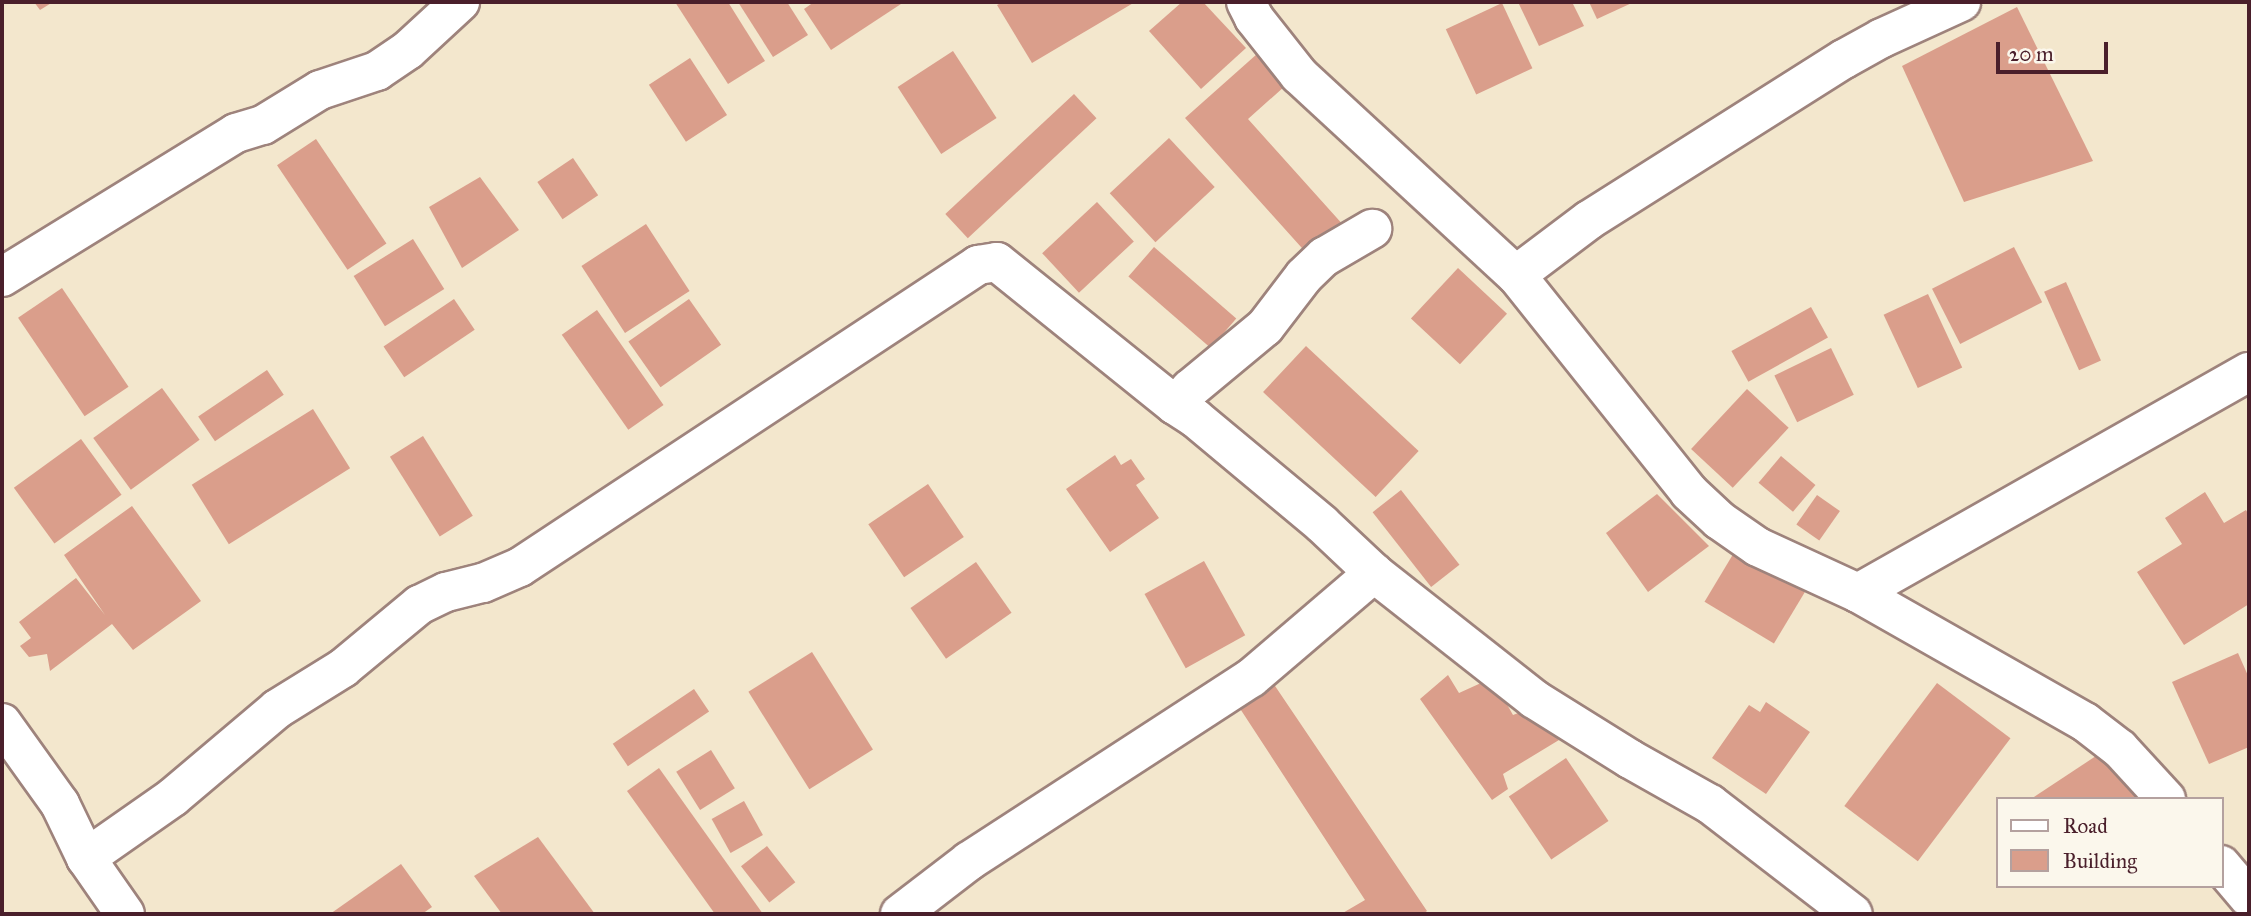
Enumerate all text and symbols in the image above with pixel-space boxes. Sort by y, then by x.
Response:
scale bar [1999,28,2111,72]
text: 20 m [2009,41,2054,67]
legend [1996,797,2223,888]
text: Road [2063,813,2108,839]
text: Building [2063,848,2137,874]

